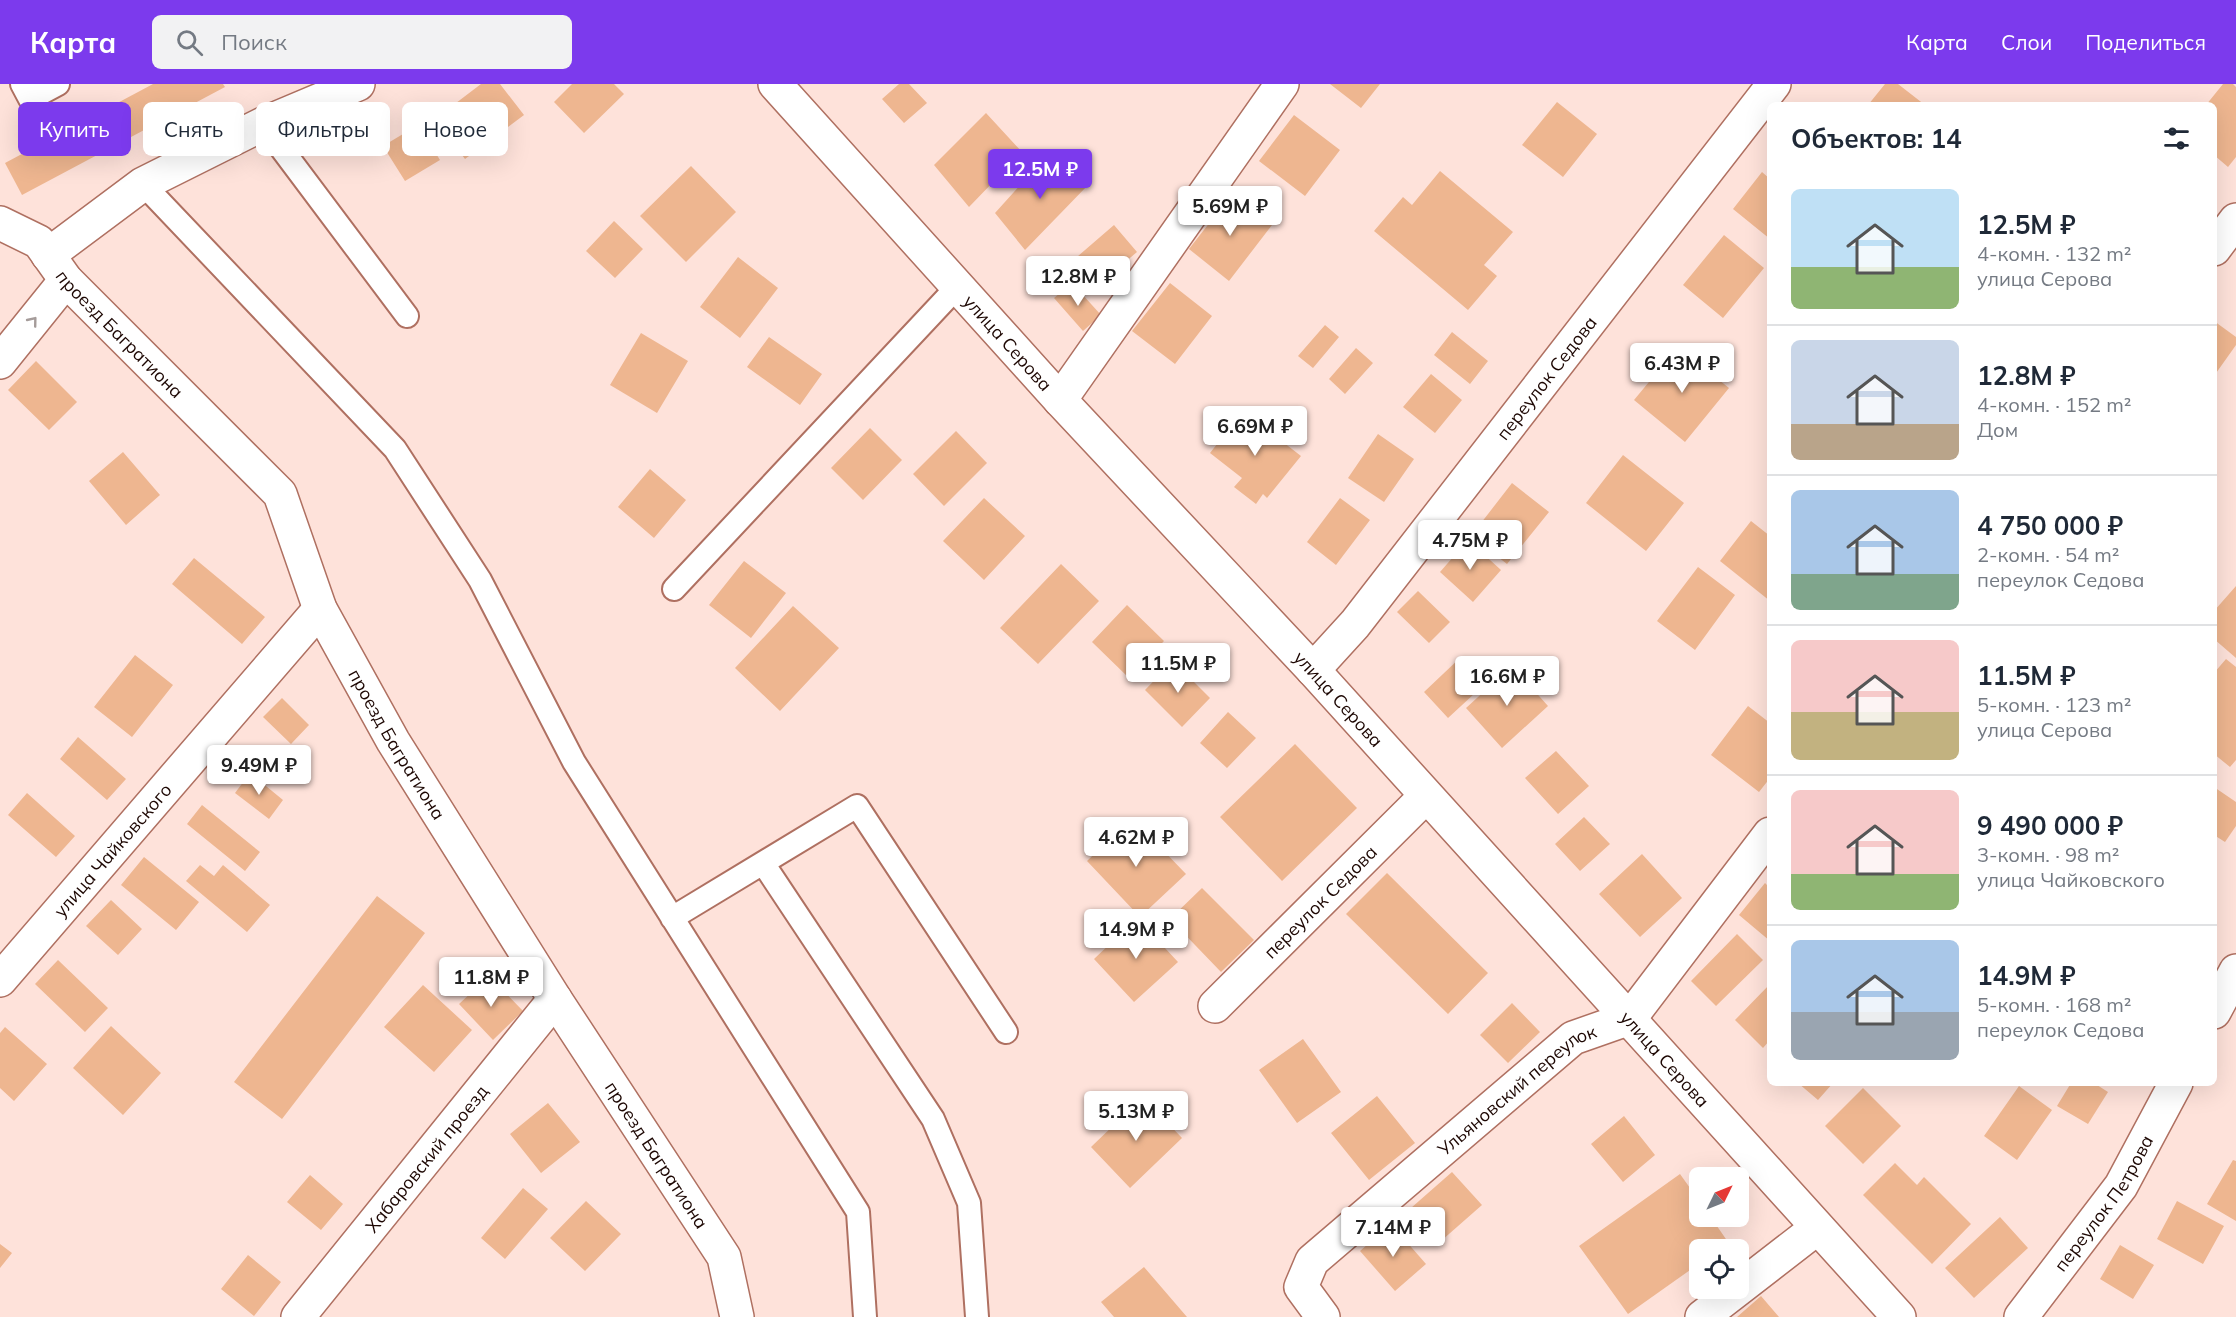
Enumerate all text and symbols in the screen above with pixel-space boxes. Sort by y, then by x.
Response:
search box [152,15,572,69]
text: Карта [30,25,116,60]
icon: search [173,26,206,59]
text: Поиск [221,28,287,56]
text: Карта [1906,29,1968,55]
text: Слои [2001,29,2052,55]
text: Поделиться [2085,29,2206,55]
chip: Купить [18,102,131,156]
chip: Снять [143,102,244,156]
chip: Фильтры [256,102,390,156]
chip: Новое [402,102,508,156]
text: Объектов: 14 [1791,122,1962,155]
icon: filters [2160,122,2193,155]
pin: 12.5M ₽ [985,149,1095,200]
text: 12.5M ₽ [1002,156,1078,181]
pin: 5.69M ₽ [1175,186,1285,237]
text: 5.69M ₽ [1192,193,1268,218]
text: 12.5M ₽ [1977,208,2076,241]
icon: home [1839,213,1911,285]
text: 4-комн. · 132 m² [1977,241,2131,266]
pin: 12.8M ₽ [1023,256,1133,307]
text: 12.8M ₽ [1040,263,1116,288]
street label: проезд Багратиона [51,265,188,402]
text: улица Серова [1977,266,2112,291]
street label: улица Серова [959,289,1057,395]
street label: переулок Седова [1491,311,1601,444]
one-way arrow [26,317,37,328]
pin: 6.43M ₽ [1627,343,1737,394]
text: 6.43M ₽ [1644,350,1720,375]
text: 12.8M ₽ [1977,359,2076,392]
icon: home [1839,364,1911,436]
text: 4-комн. · 152 m² [1977,392,2131,417]
pin: 6.69M ₽ [1200,406,1310,457]
text: 6.69M ₽ [1217,413,1293,438]
text: Дом [1977,417,2018,442]
text: 4 750 000 ₽ [1977,509,2123,542]
icon: home [1839,514,1911,586]
pin: 4.75M ₽ [1415,520,1525,571]
text: 4.75M ₽ [1432,527,1508,552]
text: 2-комн. · 54 m² [1977,542,2119,567]
text: переулок Седова [1977,567,2144,592]
pin: 11.5M ₽ [1123,643,1233,694]
street label: улица Серова [1289,646,1388,751]
text: 11.5M ₽ [1140,650,1216,675]
pin: 16.6M ₽ [1452,656,1562,707]
text: 11.5M ₽ [1977,659,2076,692]
text: 16.6M ₽ [1469,663,1545,688]
icon: home [1839,664,1911,736]
street label: проезд Багратиона [344,665,451,824]
text: 5-комн. · 123 m² [1977,692,2131,717]
text: улица Серова [1977,717,2112,742]
pin: 9.49M ₽ [204,745,314,796]
text: 9.49M ₽ [221,752,297,777]
street label: улица Чайковского [48,778,176,921]
text: 9 490 000 ₽ [1977,809,2123,842]
icon: home [1839,814,1911,886]
pin: 4.62M ₽ [1081,817,1191,868]
text: 4.62M ₽ [1098,824,1174,849]
street label: переулок Седова [1258,840,1381,963]
text: 3-комн. · 98 m² [1977,842,2119,867]
text: улица Чайковского [1977,867,2165,892]
pin: 14.9M ₽ [1081,909,1191,960]
text: 14.9M ₽ [1098,916,1174,941]
pin: 11.8M ₽ [436,957,546,1008]
text: 14.9M ₽ [1977,959,2076,992]
text: 11.8M ₽ [453,964,529,989]
icon: home [1839,964,1911,1036]
text: 5-комн. · 168 m² [1977,992,2131,1017]
street label: улица Серова [1616,1006,1714,1112]
text: переулок Седова [1977,1017,2144,1042]
street label: Ульяновский переулок [1432,1019,1599,1161]
street label: проезд Багратиона [600,1077,714,1233]
street label: Хабаровский проезд [360,1080,493,1237]
pin: 5.13M ₽ [1081,1091,1191,1142]
text: 5.13M ₽ [1098,1098,1174,1123]
street label: переулок Петрова [2049,1131,2158,1276]
north arrow [1689,1167,1749,1227]
map controls [1689,1167,1749,1299]
pin: 7.14M ₽ [1338,1207,1448,1258]
text: 7.14M ₽ [1355,1214,1431,1239]
button: locate [1689,1239,1749,1299]

